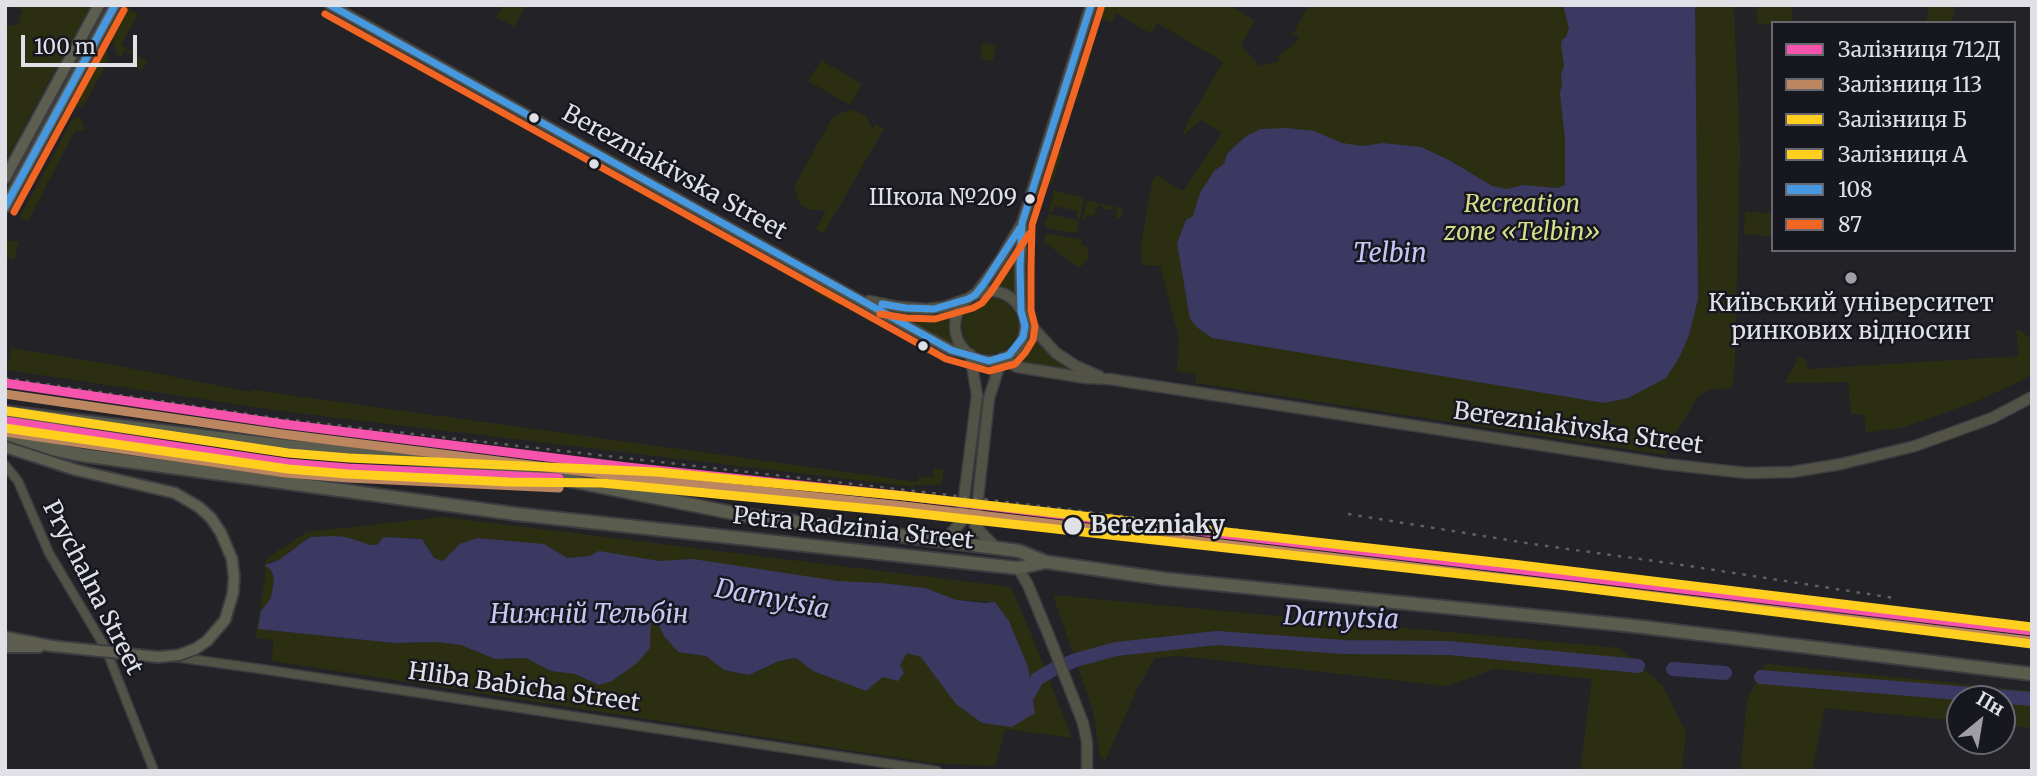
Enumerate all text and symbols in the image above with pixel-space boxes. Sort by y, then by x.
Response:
scale bar [24,21,140,65]
legend [1771,21,2016,252]
text: 100 m [34,33,96,60]
text: Залізниця 712Д [1838,36,2001,63]
text: Залізниця 113 [1838,71,1982,98]
street label: Berezniakivska Street [557,99,791,247]
text: Залізниця Б [1838,106,1967,133]
unlabelled marker [527,111,541,125]
text: Залізниця A [1838,141,1967,168]
unlabelled marker [587,157,601,171]
text: 108 [1838,176,1873,203]
place label: Школа №209 [869,186,1017,212]
park label: Recreation zone «Telbin» [1444,191,1600,247]
marker: Школа №209 [1023,192,1037,206]
text: 87 [1838,211,1862,238]
water label: Telbin [1353,239,1427,271]
marker: Київський університет ринкових відносин [1843,270,1859,286]
place label: Київський університет ринкових відносин [1708,290,1994,346]
unlabelled marker [916,339,930,353]
street label: Berezniakivska Street [1451,397,1705,461]
street label: Prychalna Street [36,496,148,680]
street label: Petra Radzinia Street [731,502,975,556]
place label: Berezniaky [1090,512,1225,540]
marker: Berezniaky [1062,515,1084,537]
water label: Darnytsia [712,574,832,626]
water label: Нижній Тельбін [490,600,688,632]
water label: Darnytsia [1283,601,1399,637]
street label: Hliba Babicha Street [406,657,642,719]
north arrow [1946,685,2016,755]
text: Пн [1972,686,2009,721]

